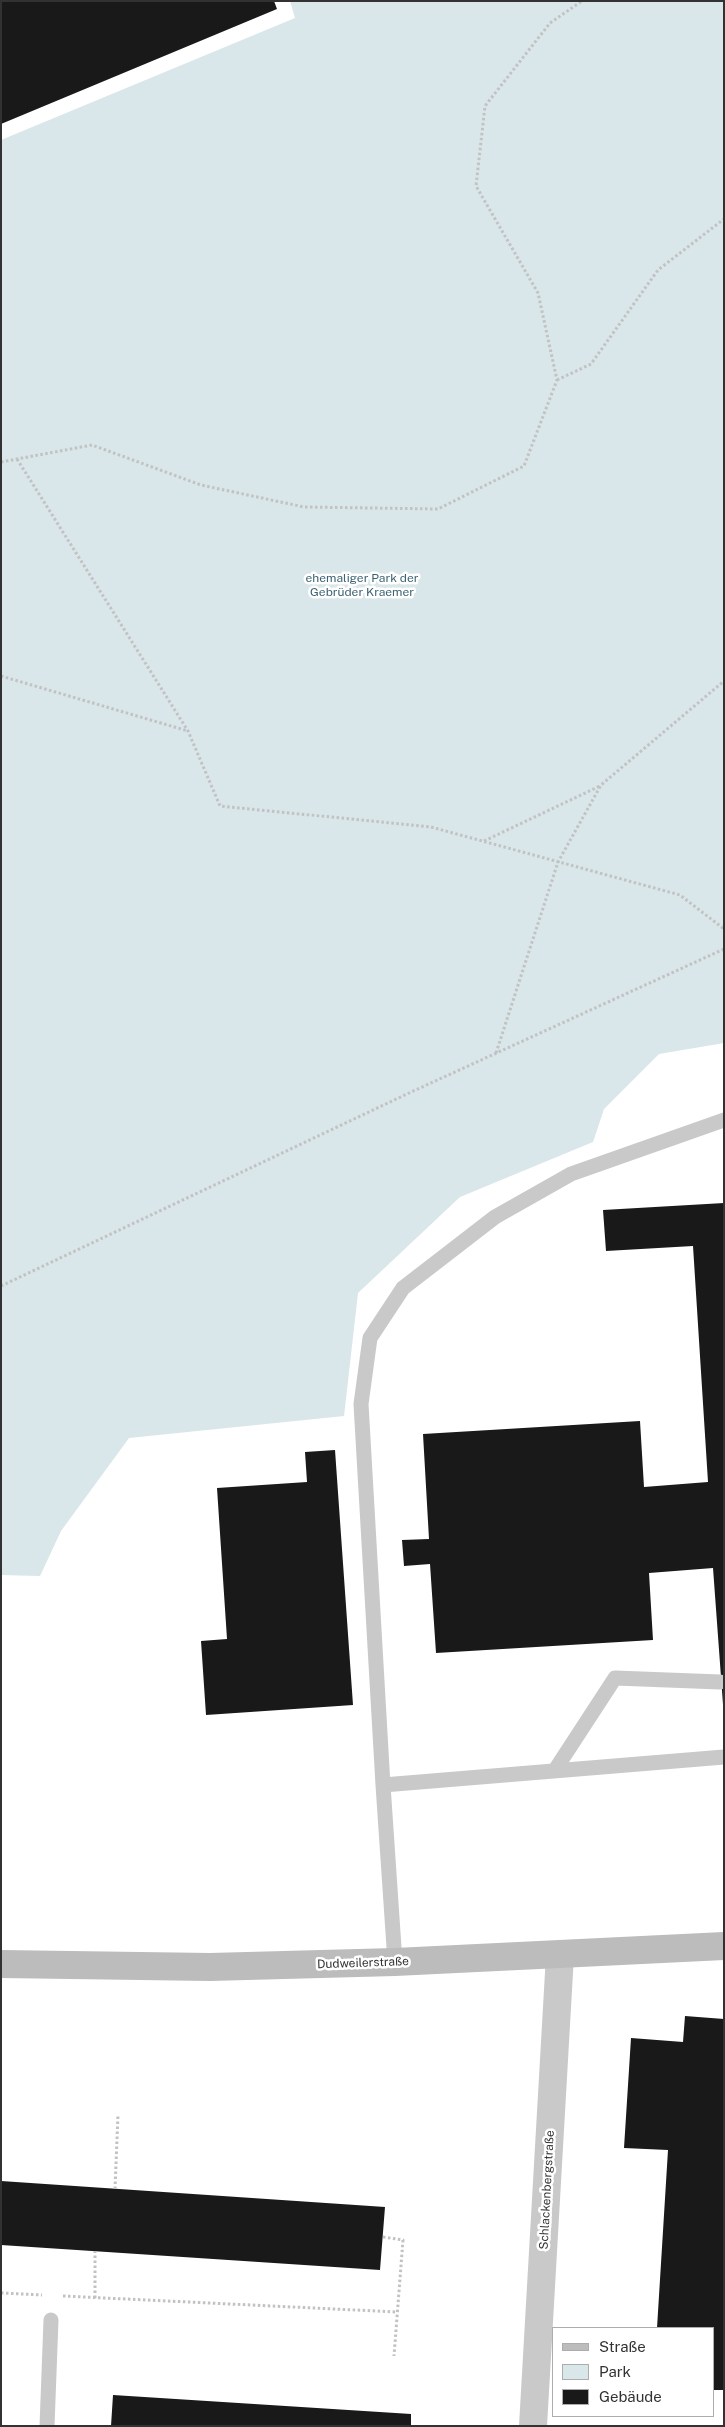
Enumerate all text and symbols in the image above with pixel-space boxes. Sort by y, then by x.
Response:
park label: ehemaliger Park der Gebrüder Kraemer [306,571,418,599]
street label: Dudweilerstraße [317,1954,409,1972]
street label: Schlackenbergstraße [537,2130,557,2250]
legend [552,2327,715,2417]
text: Straße [599,2338,646,2355]
text: Park [599,2363,631,2380]
text: Gebäude [599,2388,662,2405]

